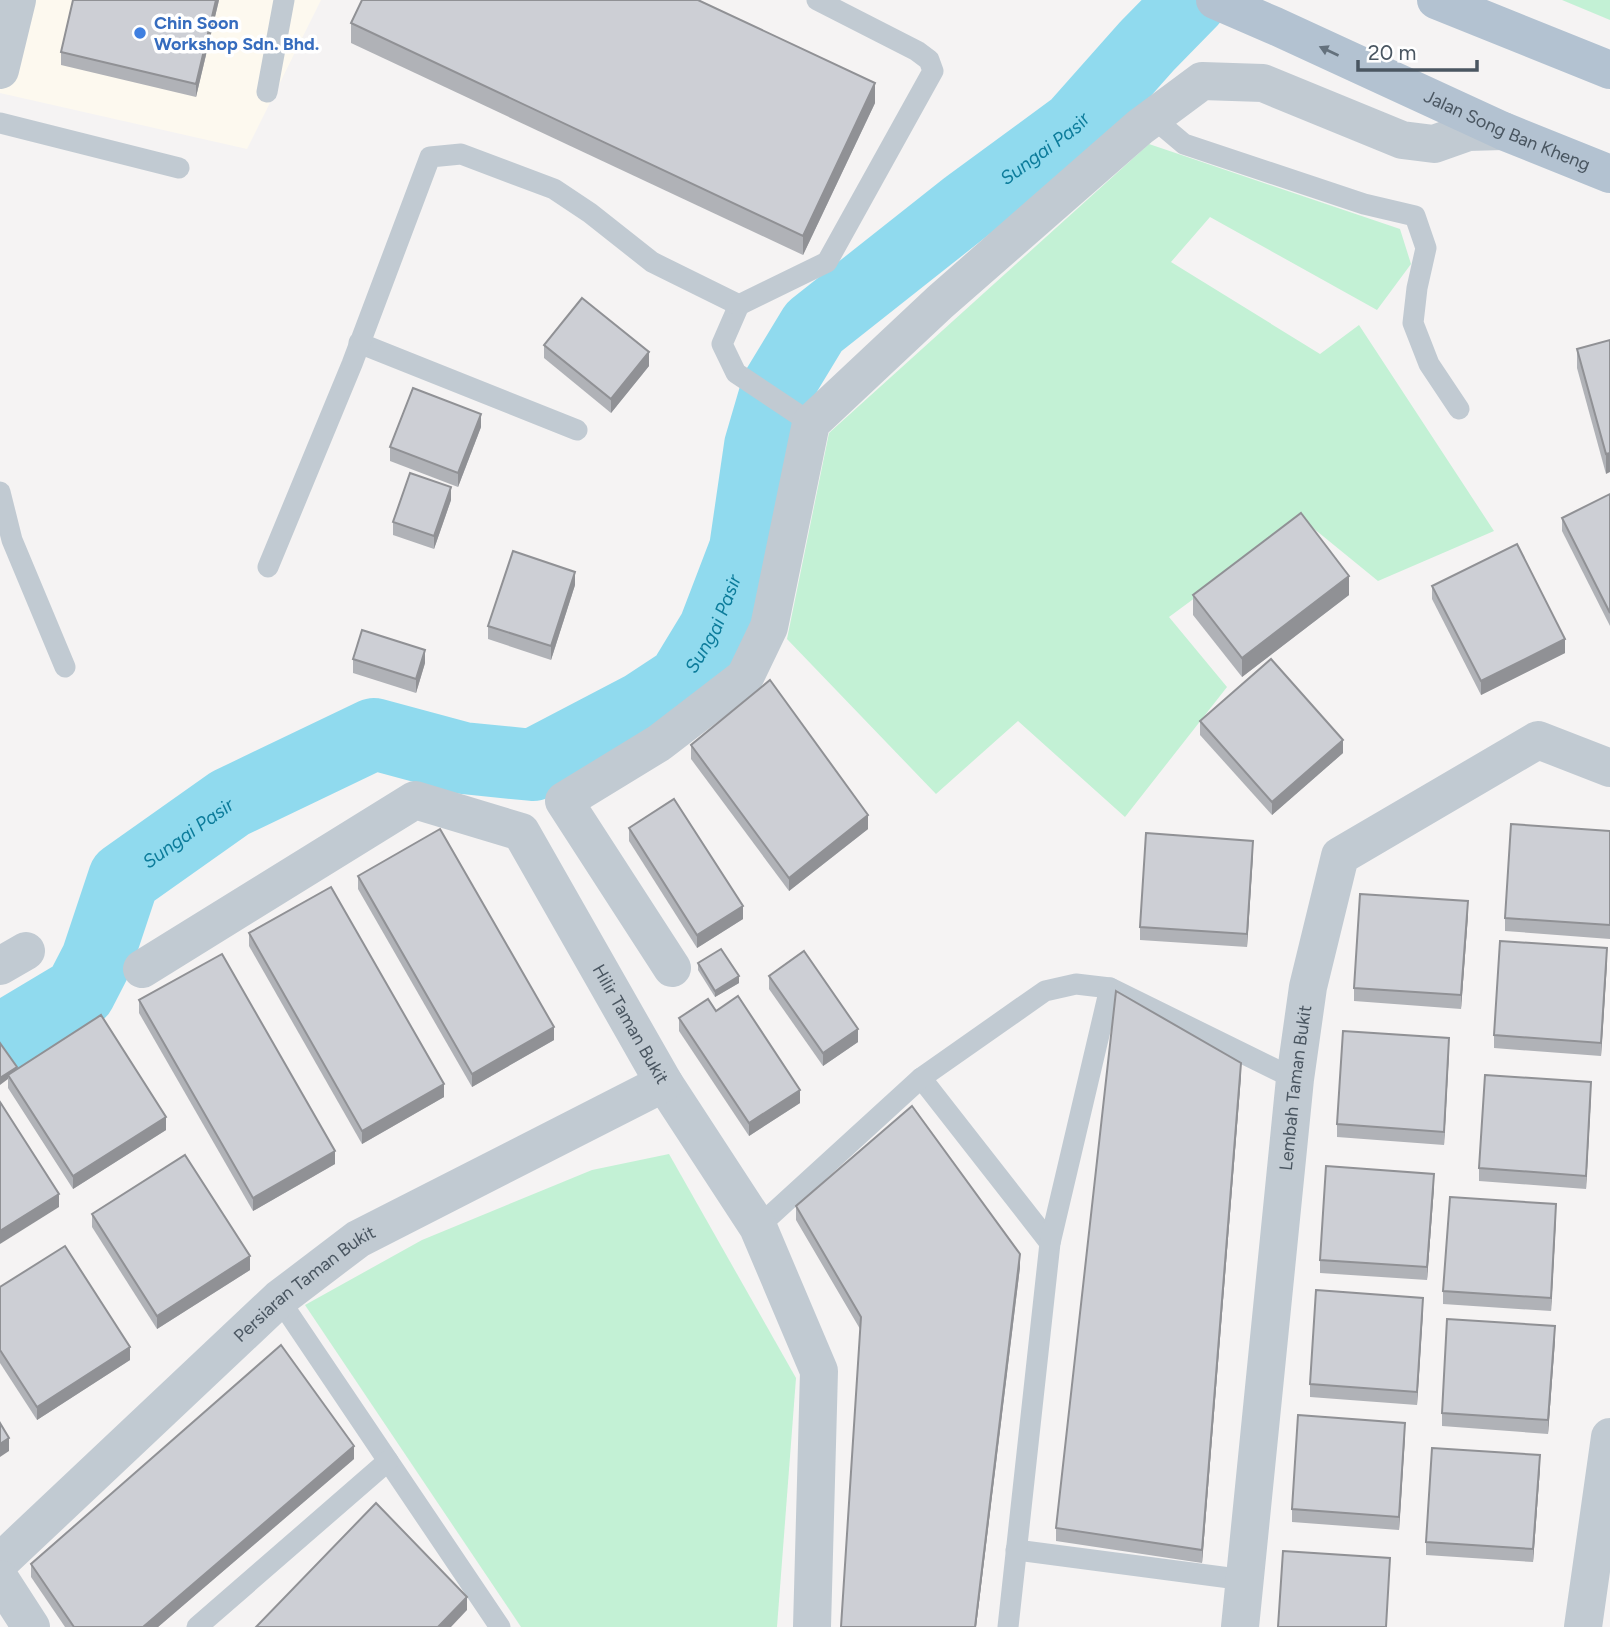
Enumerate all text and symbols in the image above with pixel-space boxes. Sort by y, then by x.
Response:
place label: Chin Soon Workshop Sdn. Bhd. [154,12,319,55]
marker: Chin Soon Workshop Sdn. Bhd. [132,25,148,41]
scale bar [1358,28,1477,72]
text: 20 m [1368,40,1416,65]
one-way arrow [1319,45,1340,56]
street label: Jalan Song Ban Kheng [1420,85,1593,176]
water label: Sungai Pasir [996,107,1095,190]
water label: Sungai Pasir [680,571,746,677]
water label: Sungai Pasir [138,793,239,873]
street label: Hilir Taman Bukit [588,960,673,1088]
street label: Lembah Taman Bukit [1275,1003,1316,1172]
street label: Persiaran Taman Bukit [229,1221,379,1347]

